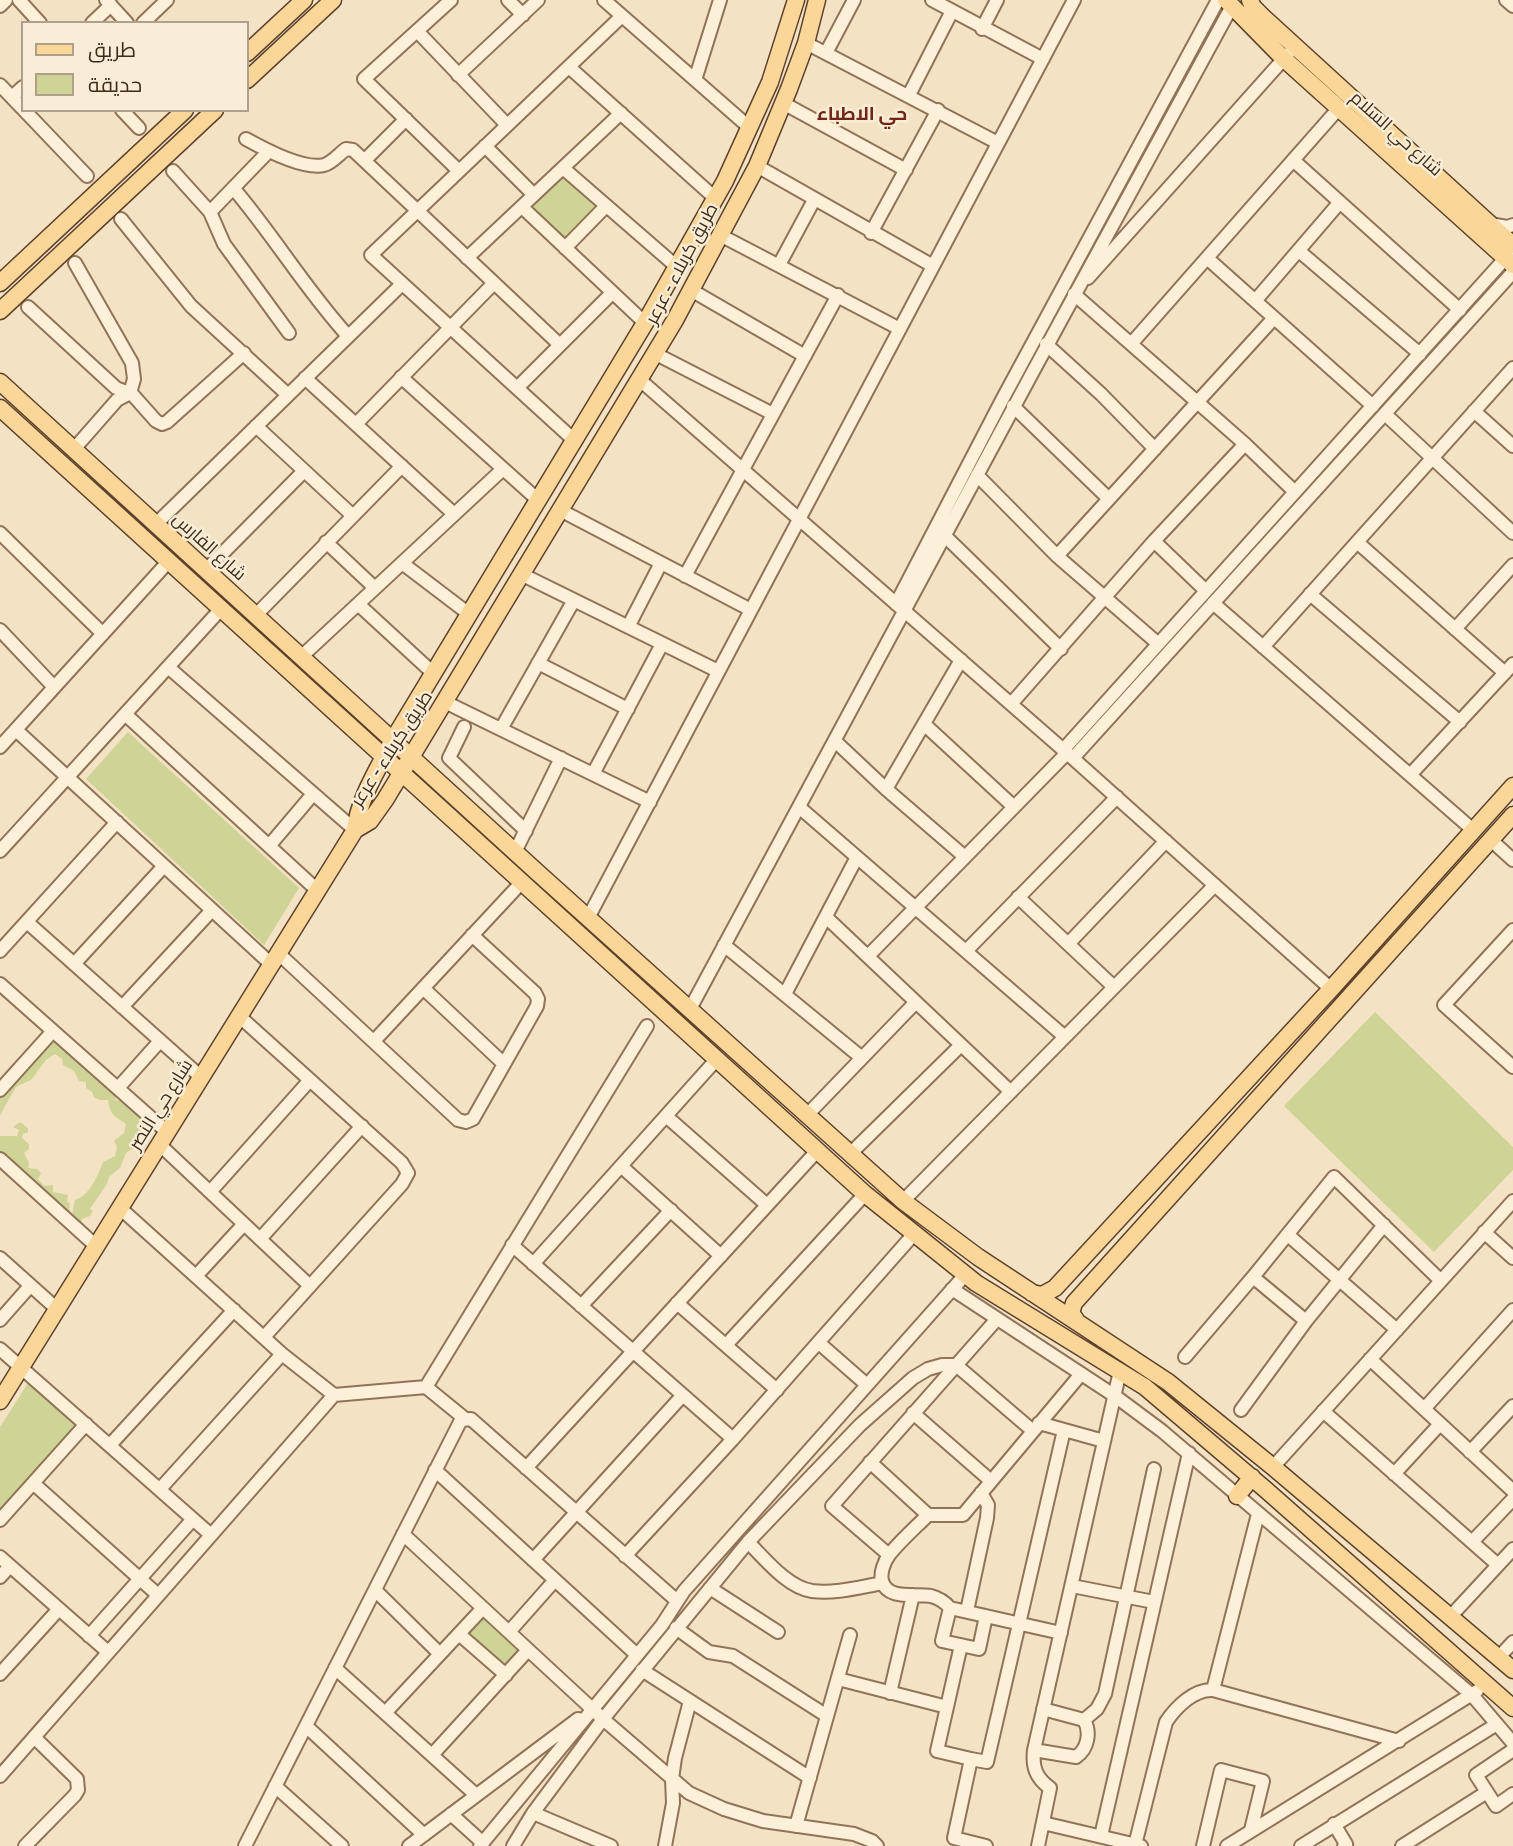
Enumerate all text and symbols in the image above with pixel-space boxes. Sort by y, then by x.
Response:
legend [21,21,248,112]
text: طريق [88,32,136,63]
text: حديقة [88,67,142,98]
street label: شارع حي السلام [1345,87,1447,181]
district label: حي الاطباء [817,103,907,125]
street label: طريق كربلاء - عرعر [641,200,723,328]
street label: شارع الفارس [168,508,250,586]
street label: طريق كربلاء - عرعر [347,687,437,811]
street label: شارع حي النصر [124,1056,198,1154]

